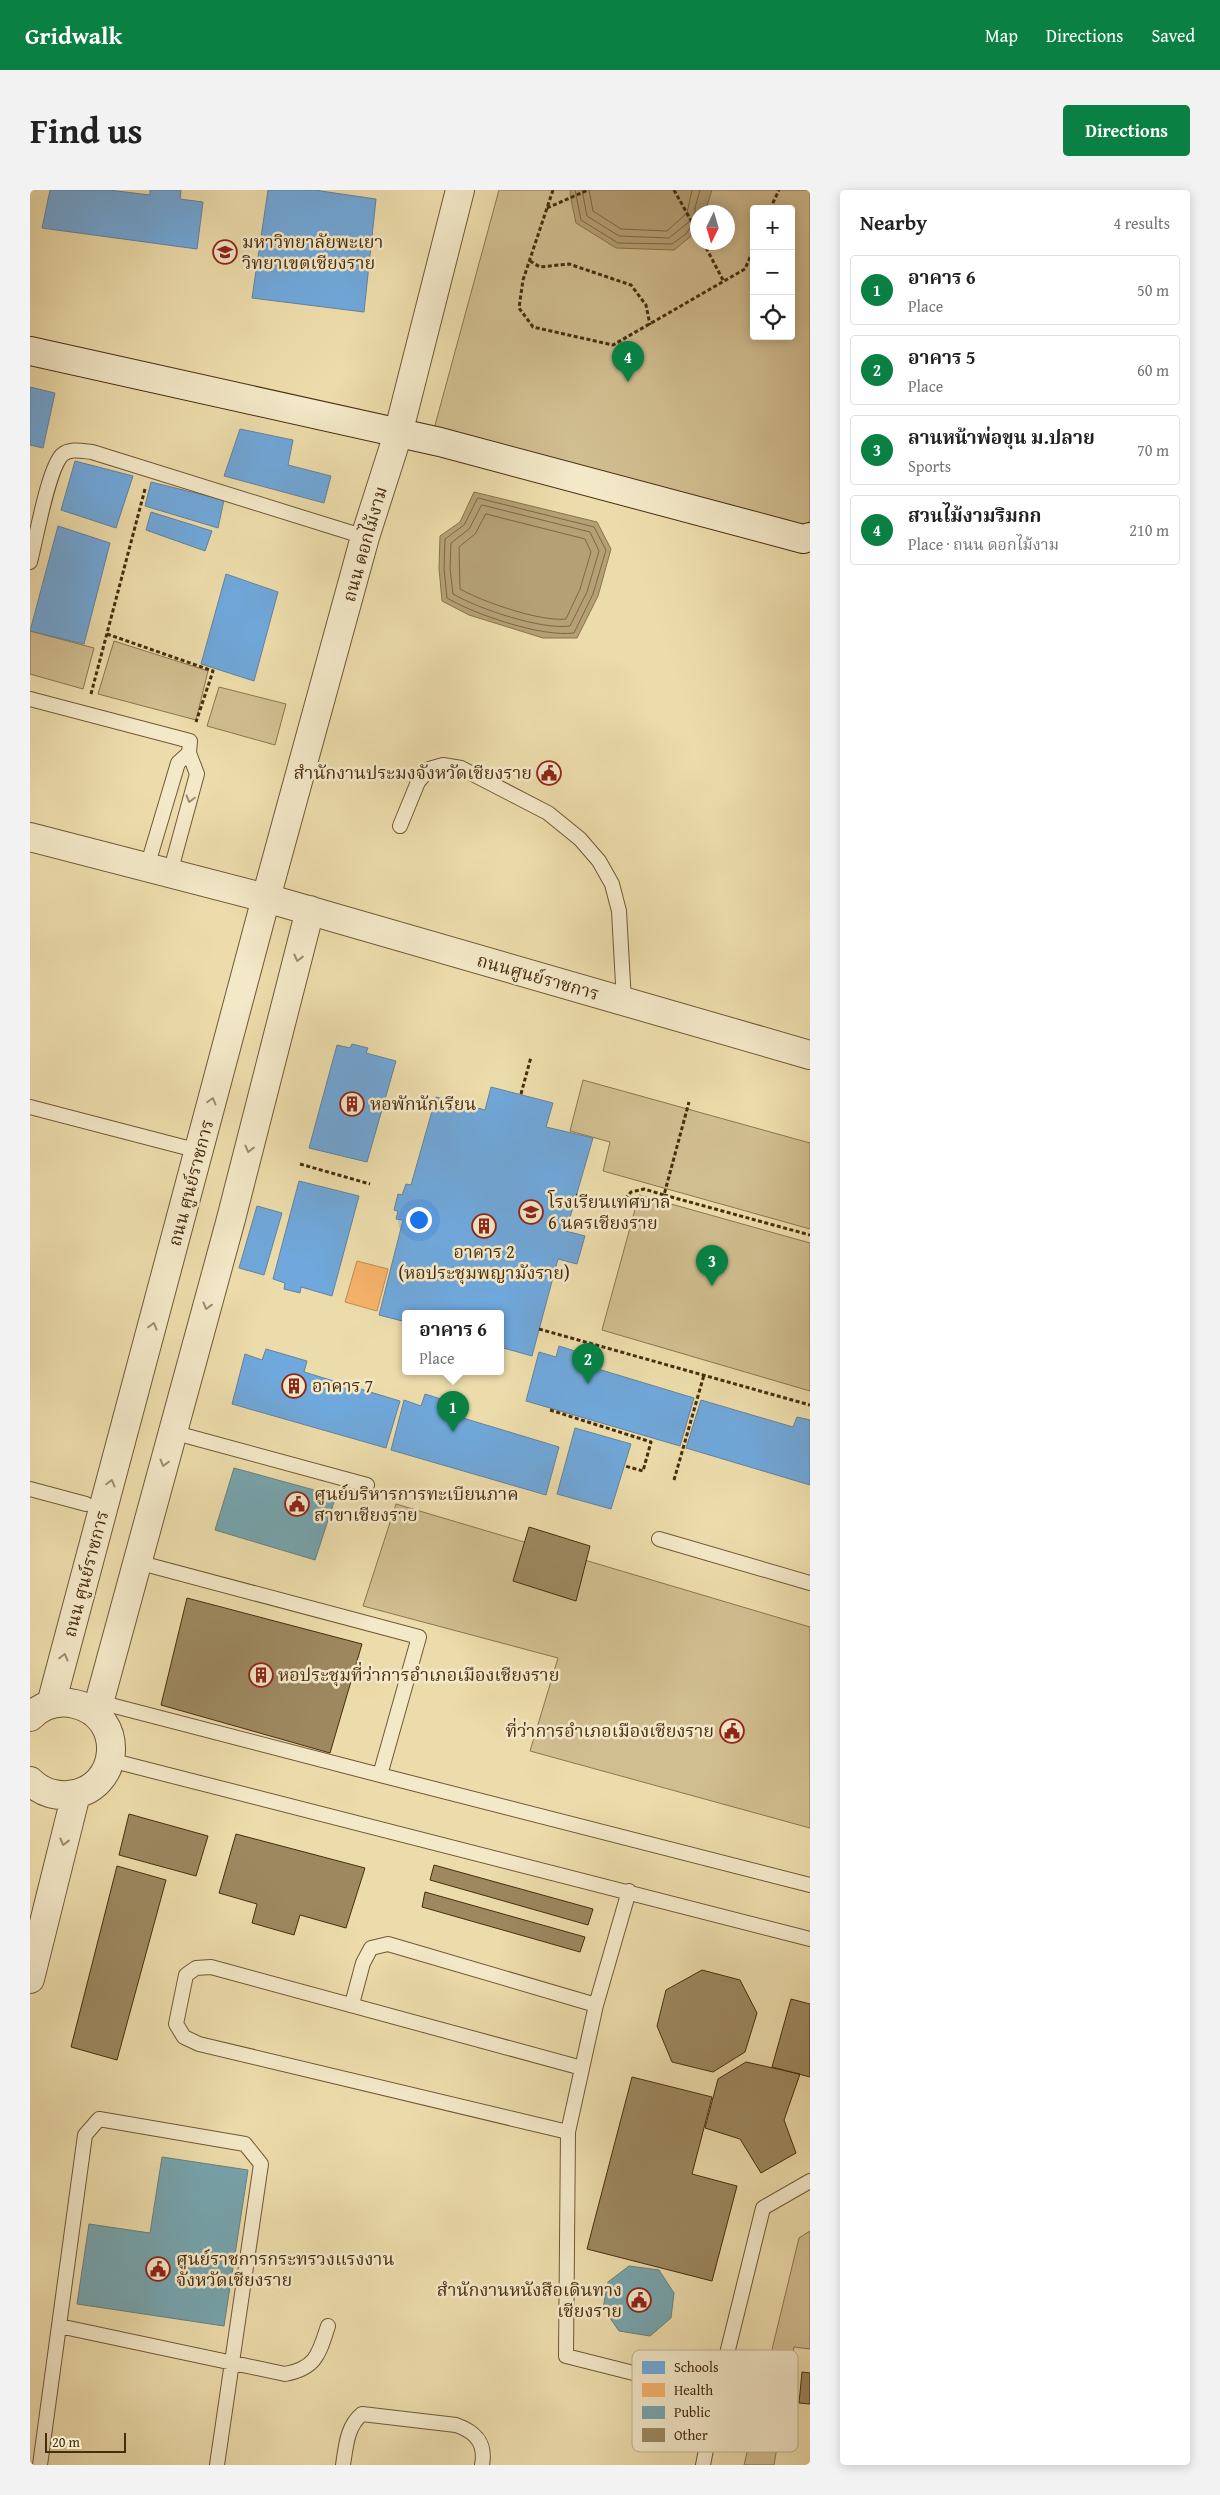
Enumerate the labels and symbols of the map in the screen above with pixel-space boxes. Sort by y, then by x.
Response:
north arrow [690,205,735,250]
place label: มหาวิทยาลัยพะเยา วิทยาเขตเชียงราย [242,228,383,276]
school or university icon: มหาวิทยาลัยพะเยา วิทยาเขตเชียงราย [212,239,238,265]
pin: 4 [612,341,644,382]
street label: ถนน ดอกไม้งาม [335,483,394,605]
place label: สำนักงานประมงจังหวัดเชียงราย [294,759,532,786]
public building icon: สำนักงานประมงจังหวัดเชียงราย [536,760,562,786]
one-way arrow [185,795,196,804]
street label: ถนนศูนย์ราชการ [474,946,603,1007]
one-way arrow [293,953,304,962]
place label: หอพักนักเรียน [370,1090,476,1117]
building icon: หอพักนักเรียน [339,1091,365,1117]
one-way arrow [207,1097,217,1106]
street label: ถนน ศูนย์ราชการ [161,1117,220,1249]
one-way arrow [244,1144,255,1153]
place label: โรงเรียนเทศบาล 6 นครเชียงราย [547,1188,671,1236]
school or university icon: โรงเรียนเทศบาล 6 นครเชียงราย [518,1199,544,1225]
your location [406,1207,432,1233]
building icon: อาคาร 2 (หอประชุมพญามังราย) [471,1213,497,1239]
place label: อาคาร 2 (หอประชุมพญามังราย) [398,1238,570,1286]
pin: 3 [696,1245,728,1286]
one-way arrow [202,1301,213,1310]
one-way arrow [147,1322,157,1330]
pin: 2 [572,1343,604,1384]
place label: อาคาร 7 [312,1372,373,1399]
building icon: อาคาร 7 [281,1373,307,1399]
pin: 1 [437,1391,469,1432]
one-way arrow [159,1458,170,1467]
one-way arrow [105,1478,116,1487]
place label: ศูนย์บริหารการทะเบียนภาค สาขาเชียงราย [314,1480,519,1528]
public building icon: ศูนย์บริหารการทะเบียนภาค สาขาเชียงราย [284,1491,310,1517]
street label: ถนน ศูนย์ราชการ [56,1508,115,1640]
one-way arrow [58,1652,69,1661]
place label: หอประชุมที่ว่าการอำเภอเมืองเชียงราย [278,1661,559,1688]
building icon: หอประชุมที่ว่าการอำเภอเมืองเชียงราย [248,1662,274,1688]
place label: ที่ว่าการอำเภอเมืองเชียงราย [506,1717,714,1744]
public building icon: ที่ว่าการอำเภอเมืองเชียงราย [719,1718,745,1744]
one-way arrow [59,1837,69,1845]
place label: ศูนย์ราชการกระทรวงแรงงาน จังหวัดเชียงราย [176,2245,394,2293]
public building icon: ศูนย์ราชการกระทรวงแรงงาน จังหวัดเชียงราย [145,2256,171,2282]
place label: สำนักงานหนังสือเดินทาง เชียงราย [437,2276,622,2324]
public building icon: สำนักงานหนังสือเดินทาง เชียงราย [626,2287,652,2313]
legend [632,2350,798,2452]
text: Schools [674,2357,718,2377]
text: Health [674,2380,713,2400]
text: Public [674,2402,710,2422]
text: Other [674,2425,708,2445]
scale bar [45,2430,126,2453]

